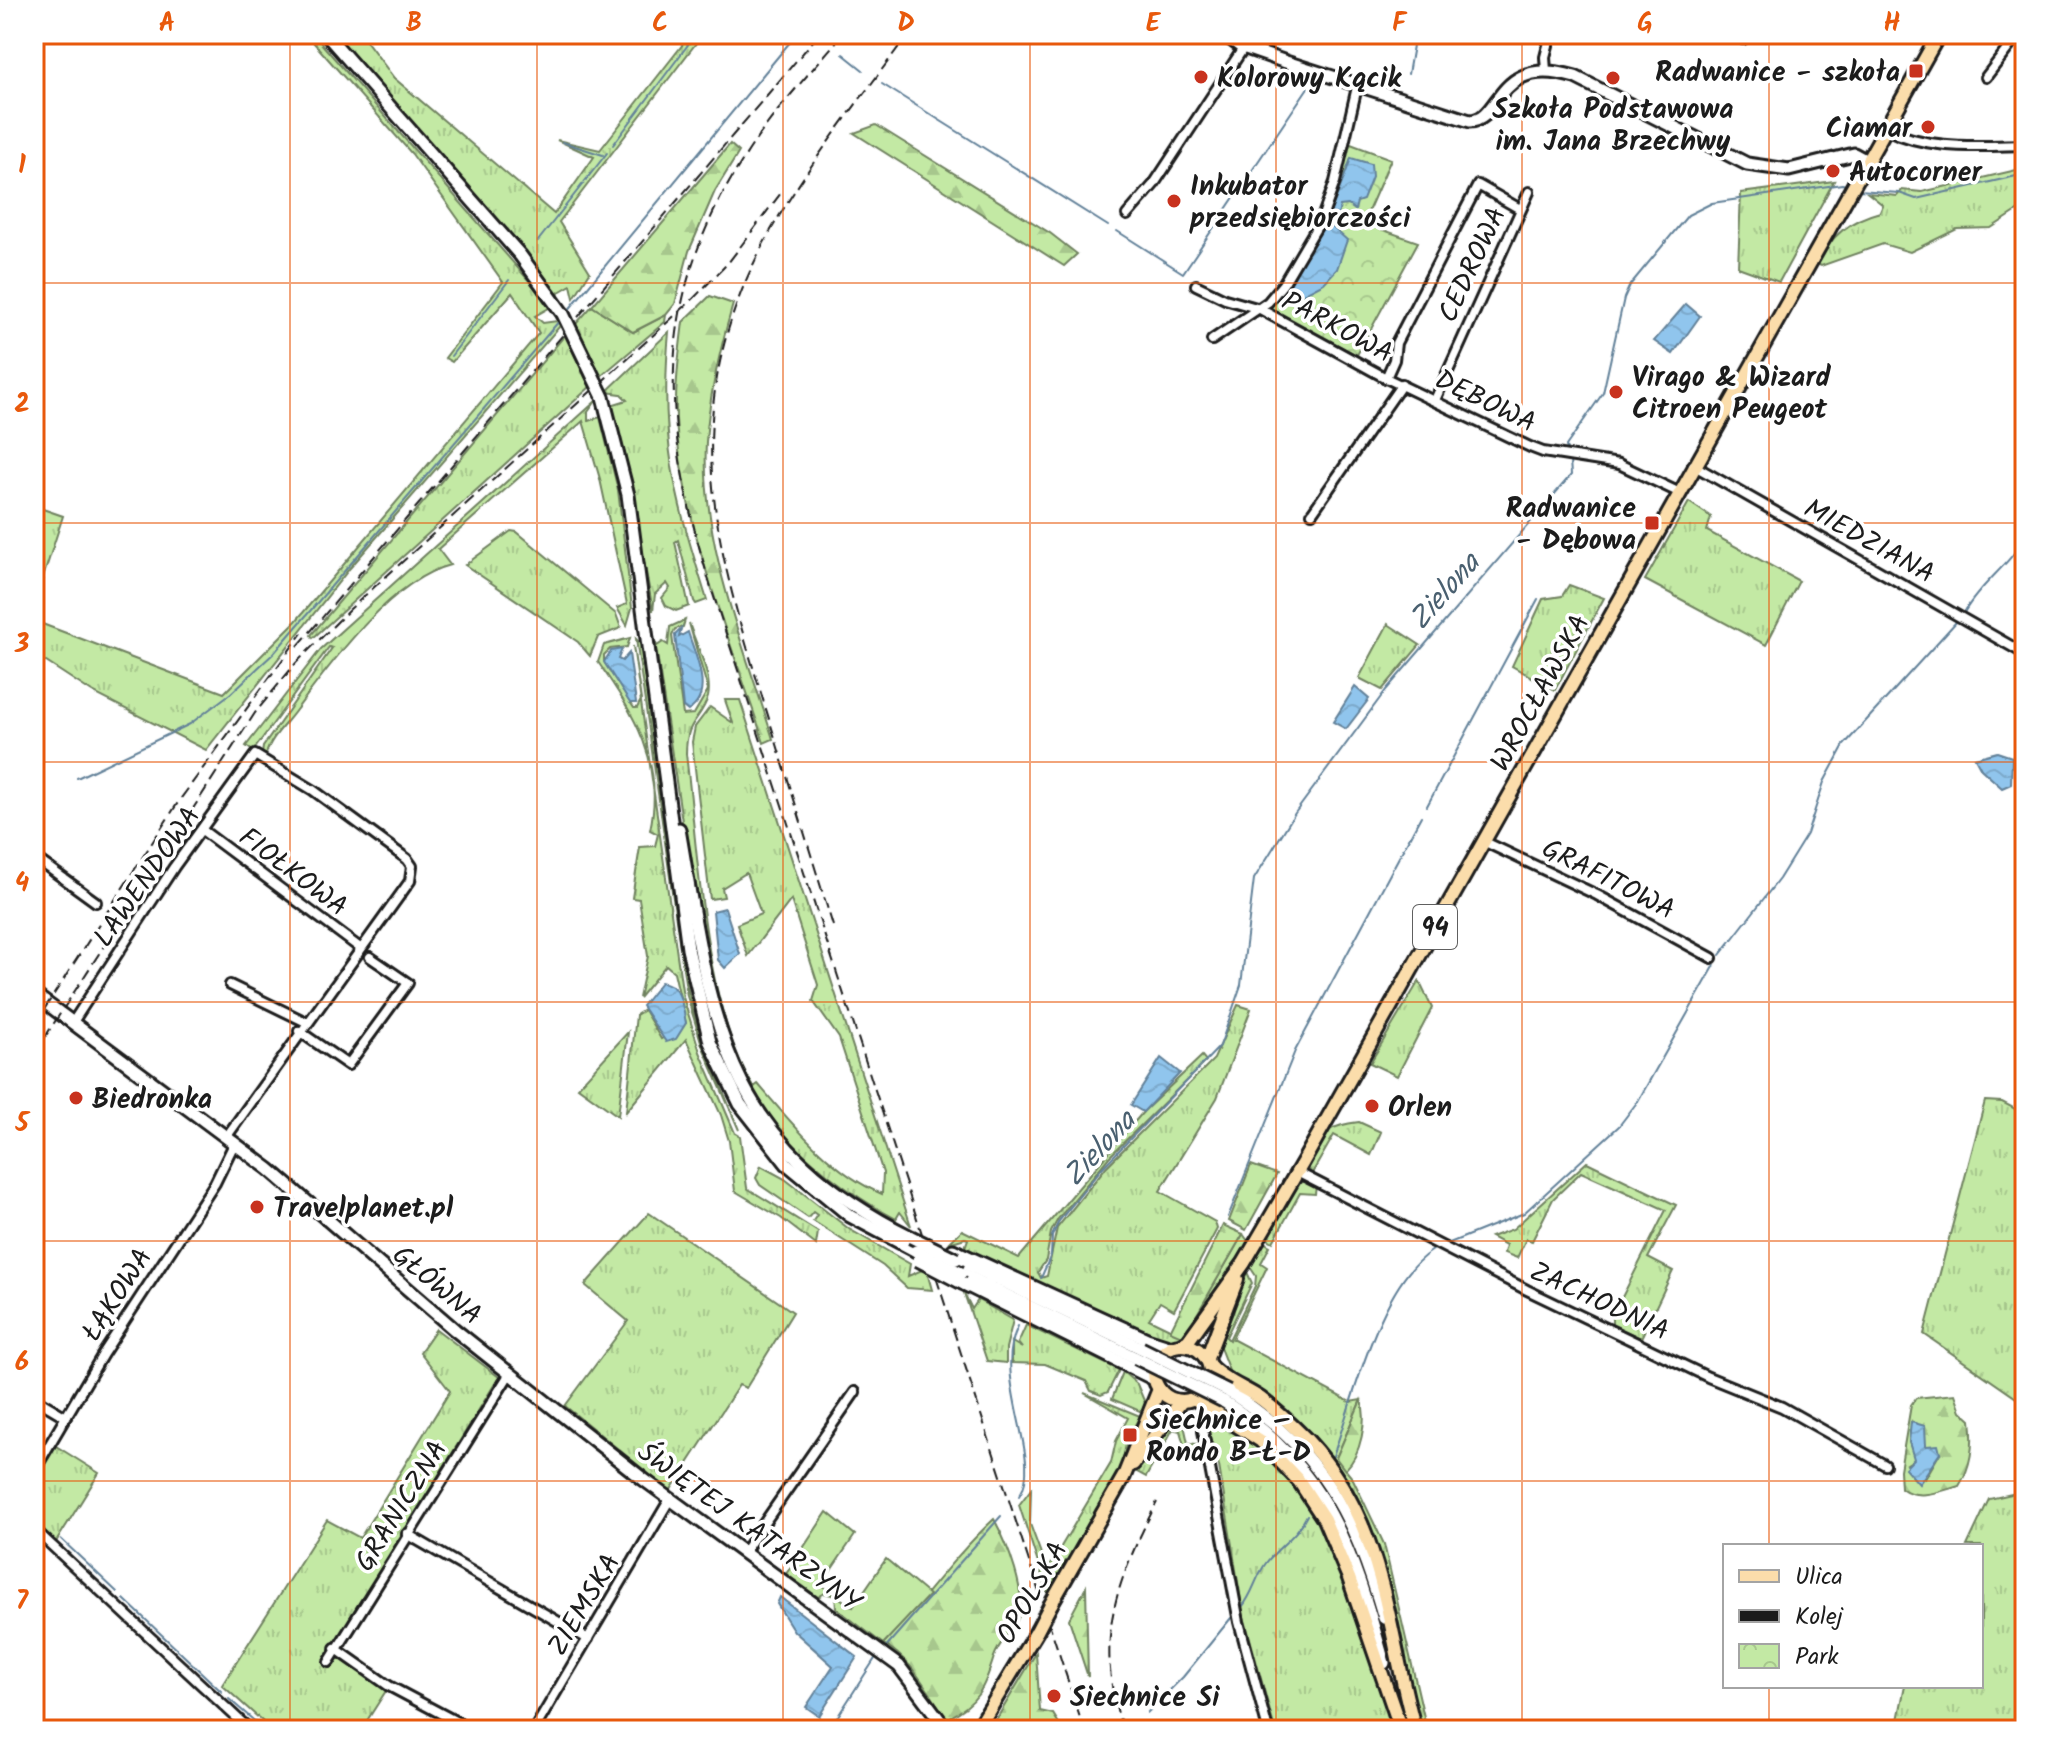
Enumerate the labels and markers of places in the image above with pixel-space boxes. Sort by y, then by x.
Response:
place label: Radwanice - szkoła [1655,51,1900,96]
place label: Kolorowy Kącik [1217,57,1402,102]
marker: Radwanice - szkoła [1907,62,1925,80]
marker: Kolorowy Kącik [1192,68,1210,86]
marker: Szkoła Podstawowa im. Jana Brzechwy [1604,69,1622,87]
place label: Szkoła Podstawowa im. Jana Brzechwy [1492,88,1734,165]
place label: Ciamar [1826,107,1914,152]
marker: Ciamar [1919,118,1937,136]
place label: Autocorner [1849,151,1983,196]
marker: Autocorner [1824,162,1842,180]
place label: Inkubator przedsiębiorczości [1189,165,1411,242]
marker: Inkubator przedsiębiorczości [1165,192,1183,210]
place label: Virago & Wizard Citroen Peugeot [1632,356,1832,433]
marker: Virago & Wizard Citroen Peugeot [1607,383,1625,401]
place label: Radwanice - Dębowa [1505,487,1636,564]
marker: Radwanice - Dębowa [1643,514,1661,532]
place label: Biedronka [92,1078,212,1123]
place label: Orlen [1388,1086,1452,1131]
marker: Biedronka [67,1089,85,1107]
marker: Orlen [1363,1097,1381,1115]
place label: Travelplanet.pl [273,1187,454,1232]
marker: Travelplanet.pl [248,1198,266,1216]
place label: Siechnice – Rondo B-Ł-D [1146,1399,1311,1476]
marker: Siechnice – Rondo B-Ł-D [1121,1426,1139,1444]
place label: Siechnice Si [1070,1676,1220,1721]
marker: Siechnice Si [1045,1687,1063,1705]

